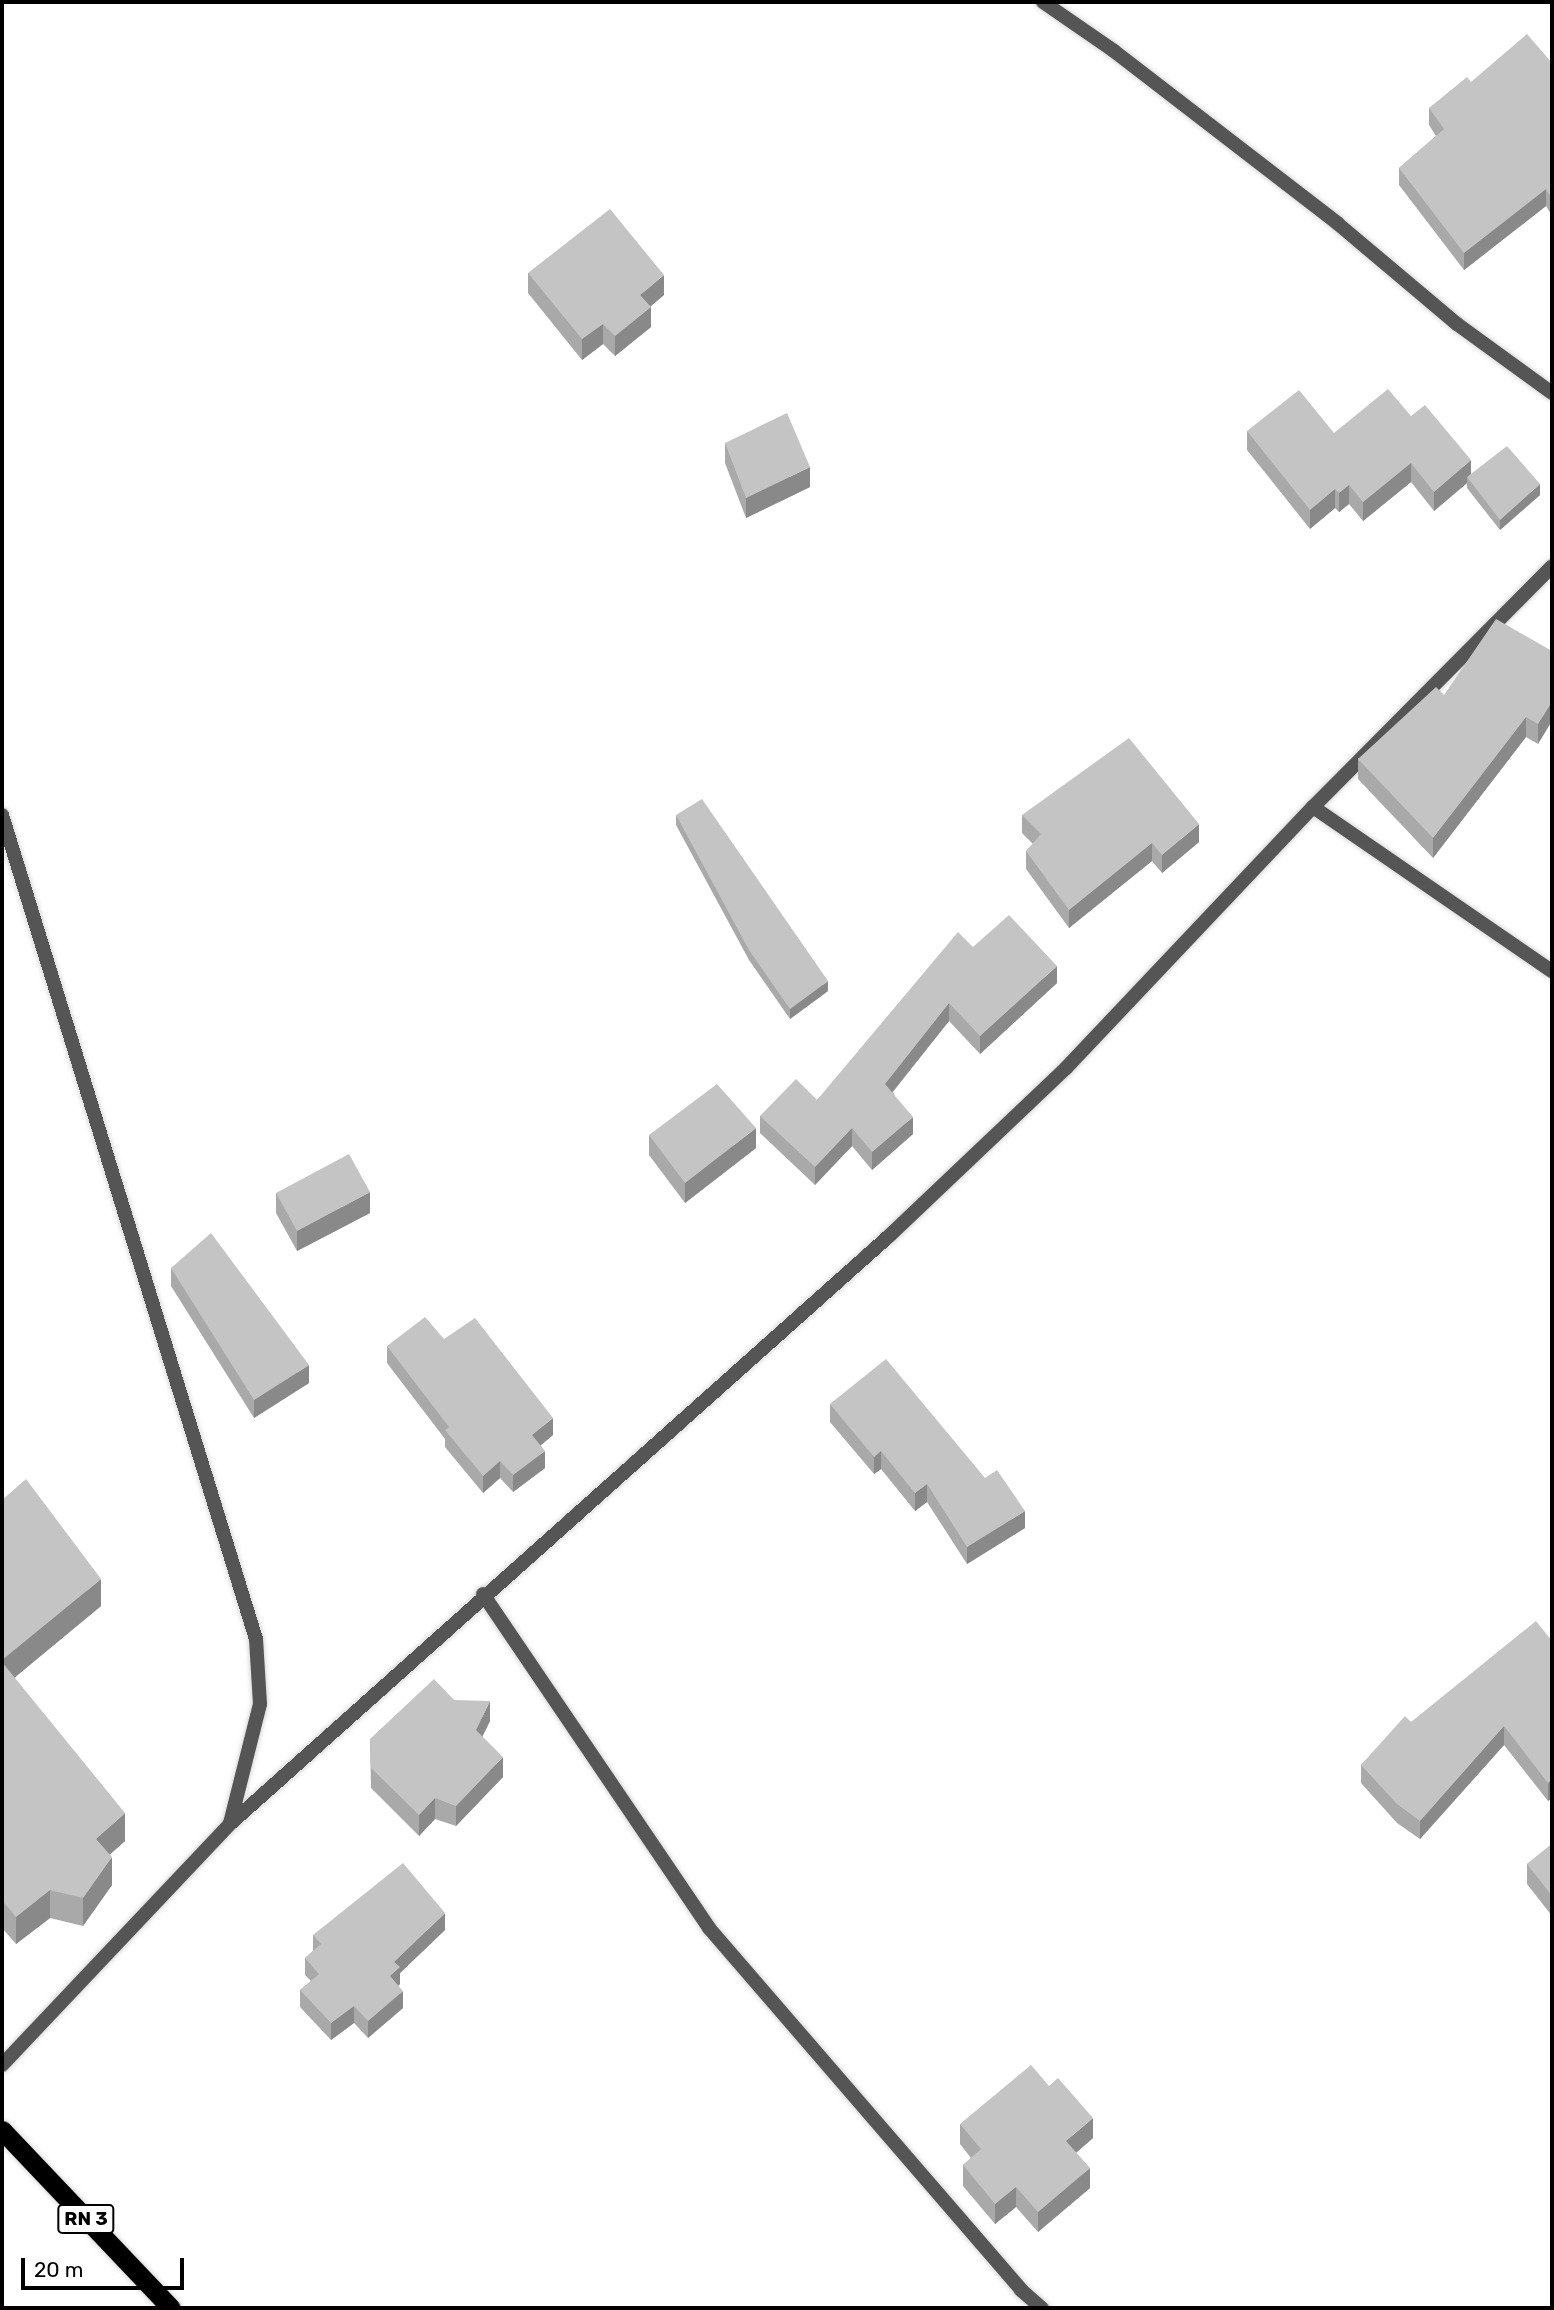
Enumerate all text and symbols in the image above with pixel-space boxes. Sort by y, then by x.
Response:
road number: RN 3 [56,2204,116,2234]
scale bar [24,2244,187,2288]
text: 20 m [34,2257,83,2282]

